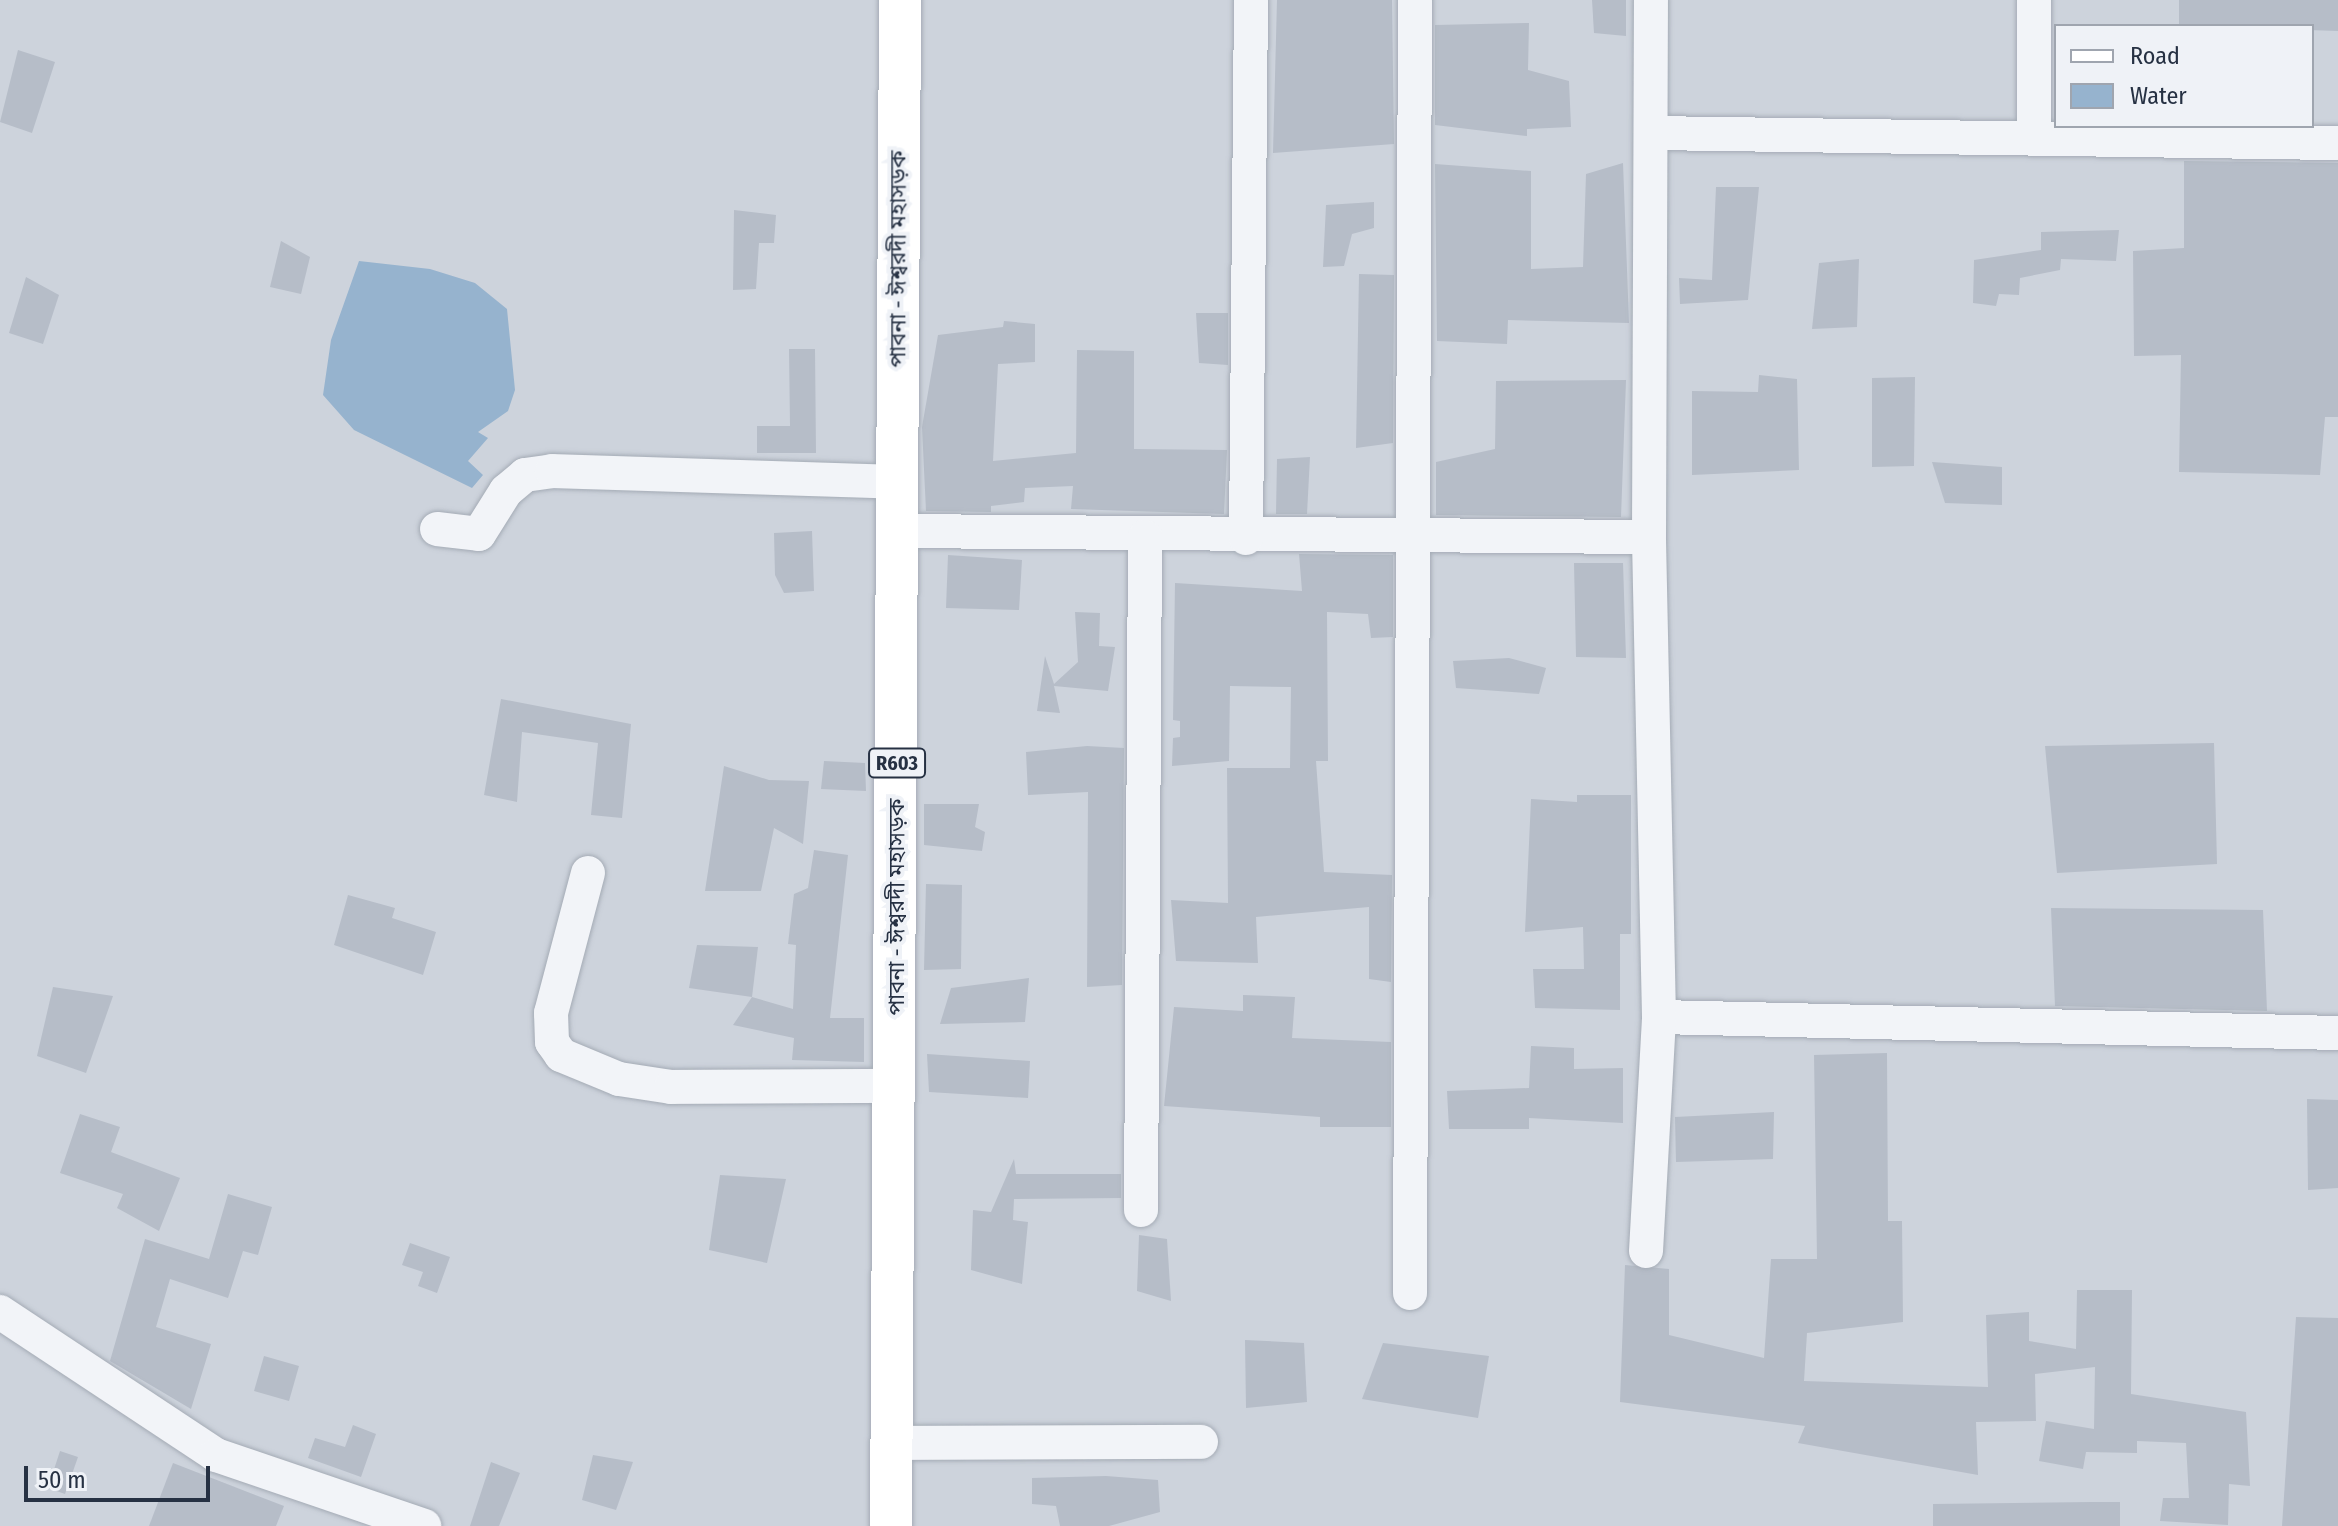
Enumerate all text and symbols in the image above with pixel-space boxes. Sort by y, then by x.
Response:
legend [2054,24,2314,128]
text: Road [2130,42,2180,70]
text: Water [2130,82,2187,110]
street label: পাবনা - ঈশ্বরদী মহাসড়ক [885,151,911,367]
road number: R603 [867,747,927,779]
street label: পাবনা - ঈশ্বরদী মহাসড়ক [884,799,910,1015]
scale bar [28,1450,214,1500]
text: 50 m [38,1466,86,1494]

